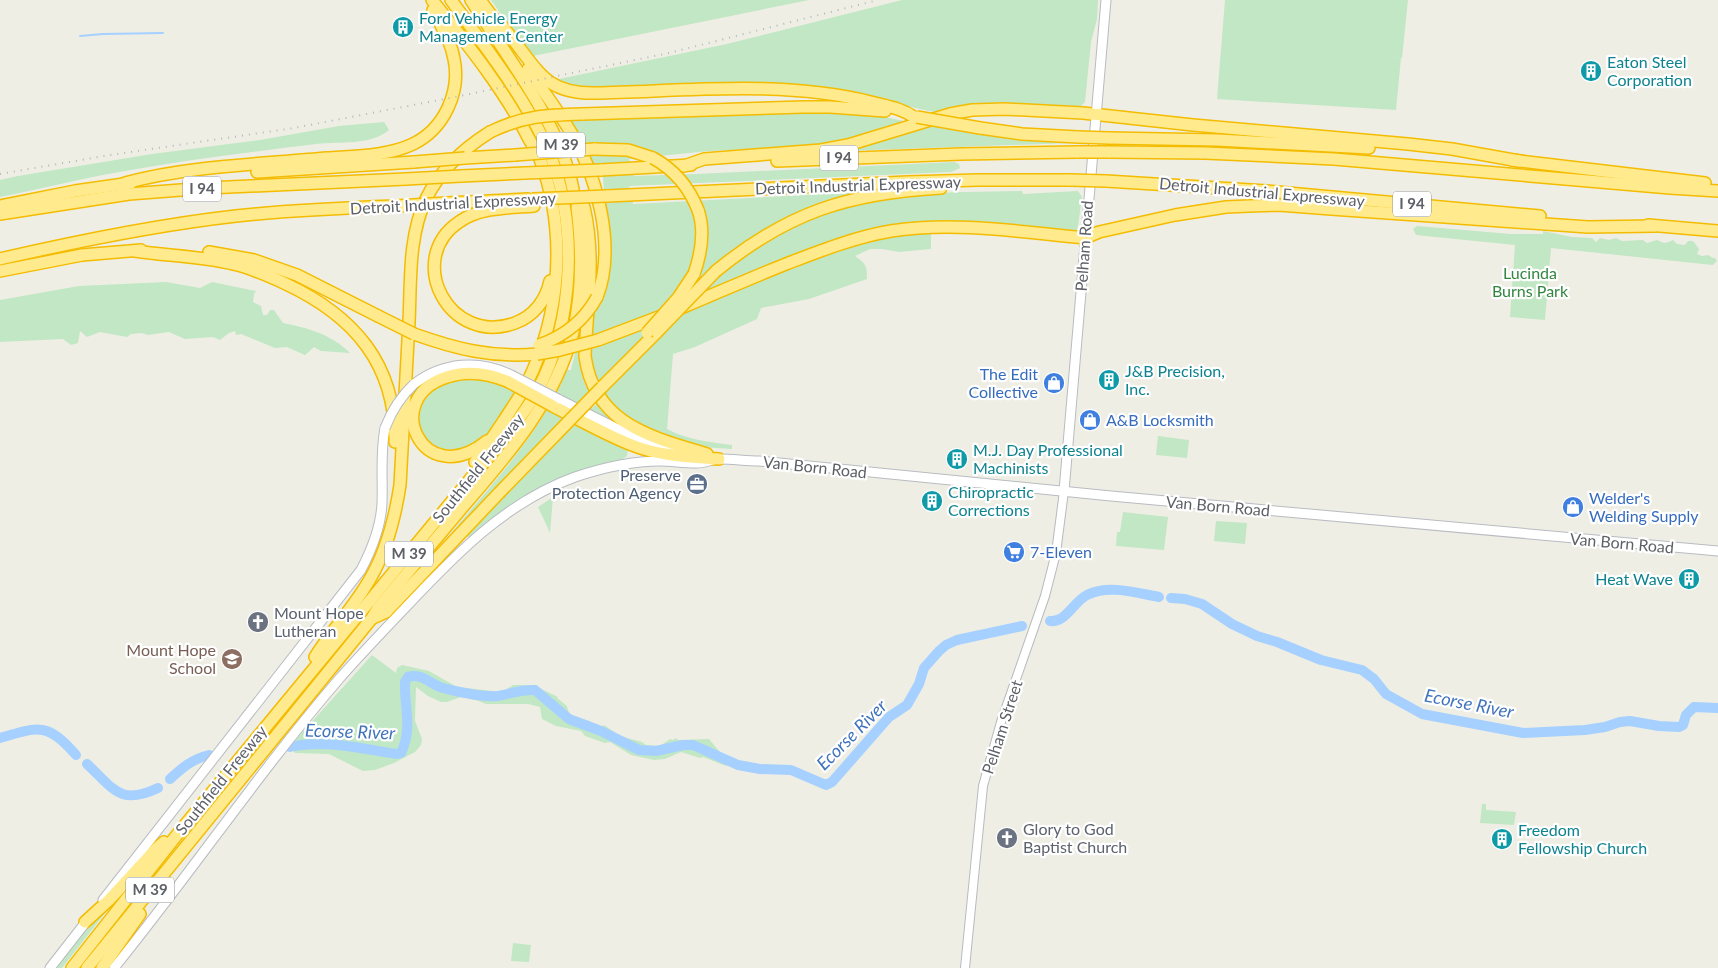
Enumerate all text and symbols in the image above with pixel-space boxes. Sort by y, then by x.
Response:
place label: Ford Vehicle Energy Management Center [419,8,563,45]
building icon: Ford Vehicle Energy Management Center [391,15,415,39]
place label: Eaton Steel Corporation [1607,52,1692,89]
building icon: Eaton Steel Corporation [1579,59,1603,83]
road number: M 39 [537,132,585,158]
road number: I 94 [820,146,858,170]
street label: Detroit Industrial Expressway [755,171,962,198]
street label: Detroit Industrial Expressway [1159,173,1366,210]
road number: I 94 [183,176,221,202]
street label: Detroit Industrial Expressway [350,188,557,217]
road number: I 94 [1393,192,1431,216]
street label: Pelham Road [1071,200,1096,292]
park label: Lucinda Burns Park [1492,263,1569,300]
place label: J&B Precision, Inc. [1125,361,1225,398]
place label: The Edit Collective [968,364,1038,401]
building icon: J&B Precision, Inc. [1097,368,1121,392]
shop icon: The Edit Collective [1042,371,1066,395]
shop icon: A&B Locksmith [1078,408,1102,432]
street label: Southfield Freeway [428,409,528,526]
place label: A&B Locksmith [1106,410,1214,429]
place label: M.J. Day Professional Machinists [973,440,1123,477]
building icon: M.J. Day Professional Machinists [945,447,969,471]
street label: Van Born Road [762,452,868,481]
place label: Preserve Protection Agency [552,465,682,502]
office icon: Preserve Protection Agency [685,472,709,496]
place label: Chiropractic Corrections [948,482,1034,519]
place label: Welder's Welding Supply [1589,488,1699,525]
building icon: Chiropractic Corrections [920,489,944,513]
street label: Van Born Road [1165,491,1271,520]
shop icon: Welder's Welding Supply [1561,495,1585,519]
street label: Van Born Road [1569,528,1675,557]
supermarket icon: 7-Eleven [1002,540,1026,564]
road number: M 39 [385,542,433,566]
place label: 7-Eleven [1030,542,1092,561]
building icon: Heat Wave [1677,567,1701,591]
place label: Heat Wave [1595,569,1673,588]
place label: Mount Hope Lutheran [274,603,364,640]
church icon: Mount Hope Lutheran [246,610,270,634]
place label: Mount Hope School [126,640,216,677]
school or university icon: Mount Hope School [220,647,244,671]
street label: Pelham Street [977,677,1026,776]
water label: Ecorse River [1423,684,1516,723]
water label: Ecorse River [812,694,892,774]
water label: Ecorse River [304,718,396,744]
street label: Southfield Freeway [171,721,271,838]
place label: Glory to God Baptist Church [1023,819,1127,856]
place label: Freedom Fellowship Church [1518,820,1647,857]
church icon: Glory to God Baptist Church [995,826,1019,850]
building icon: Freedom Fellowship Church [1490,827,1514,851]
road number: M 39 [126,878,174,902]

